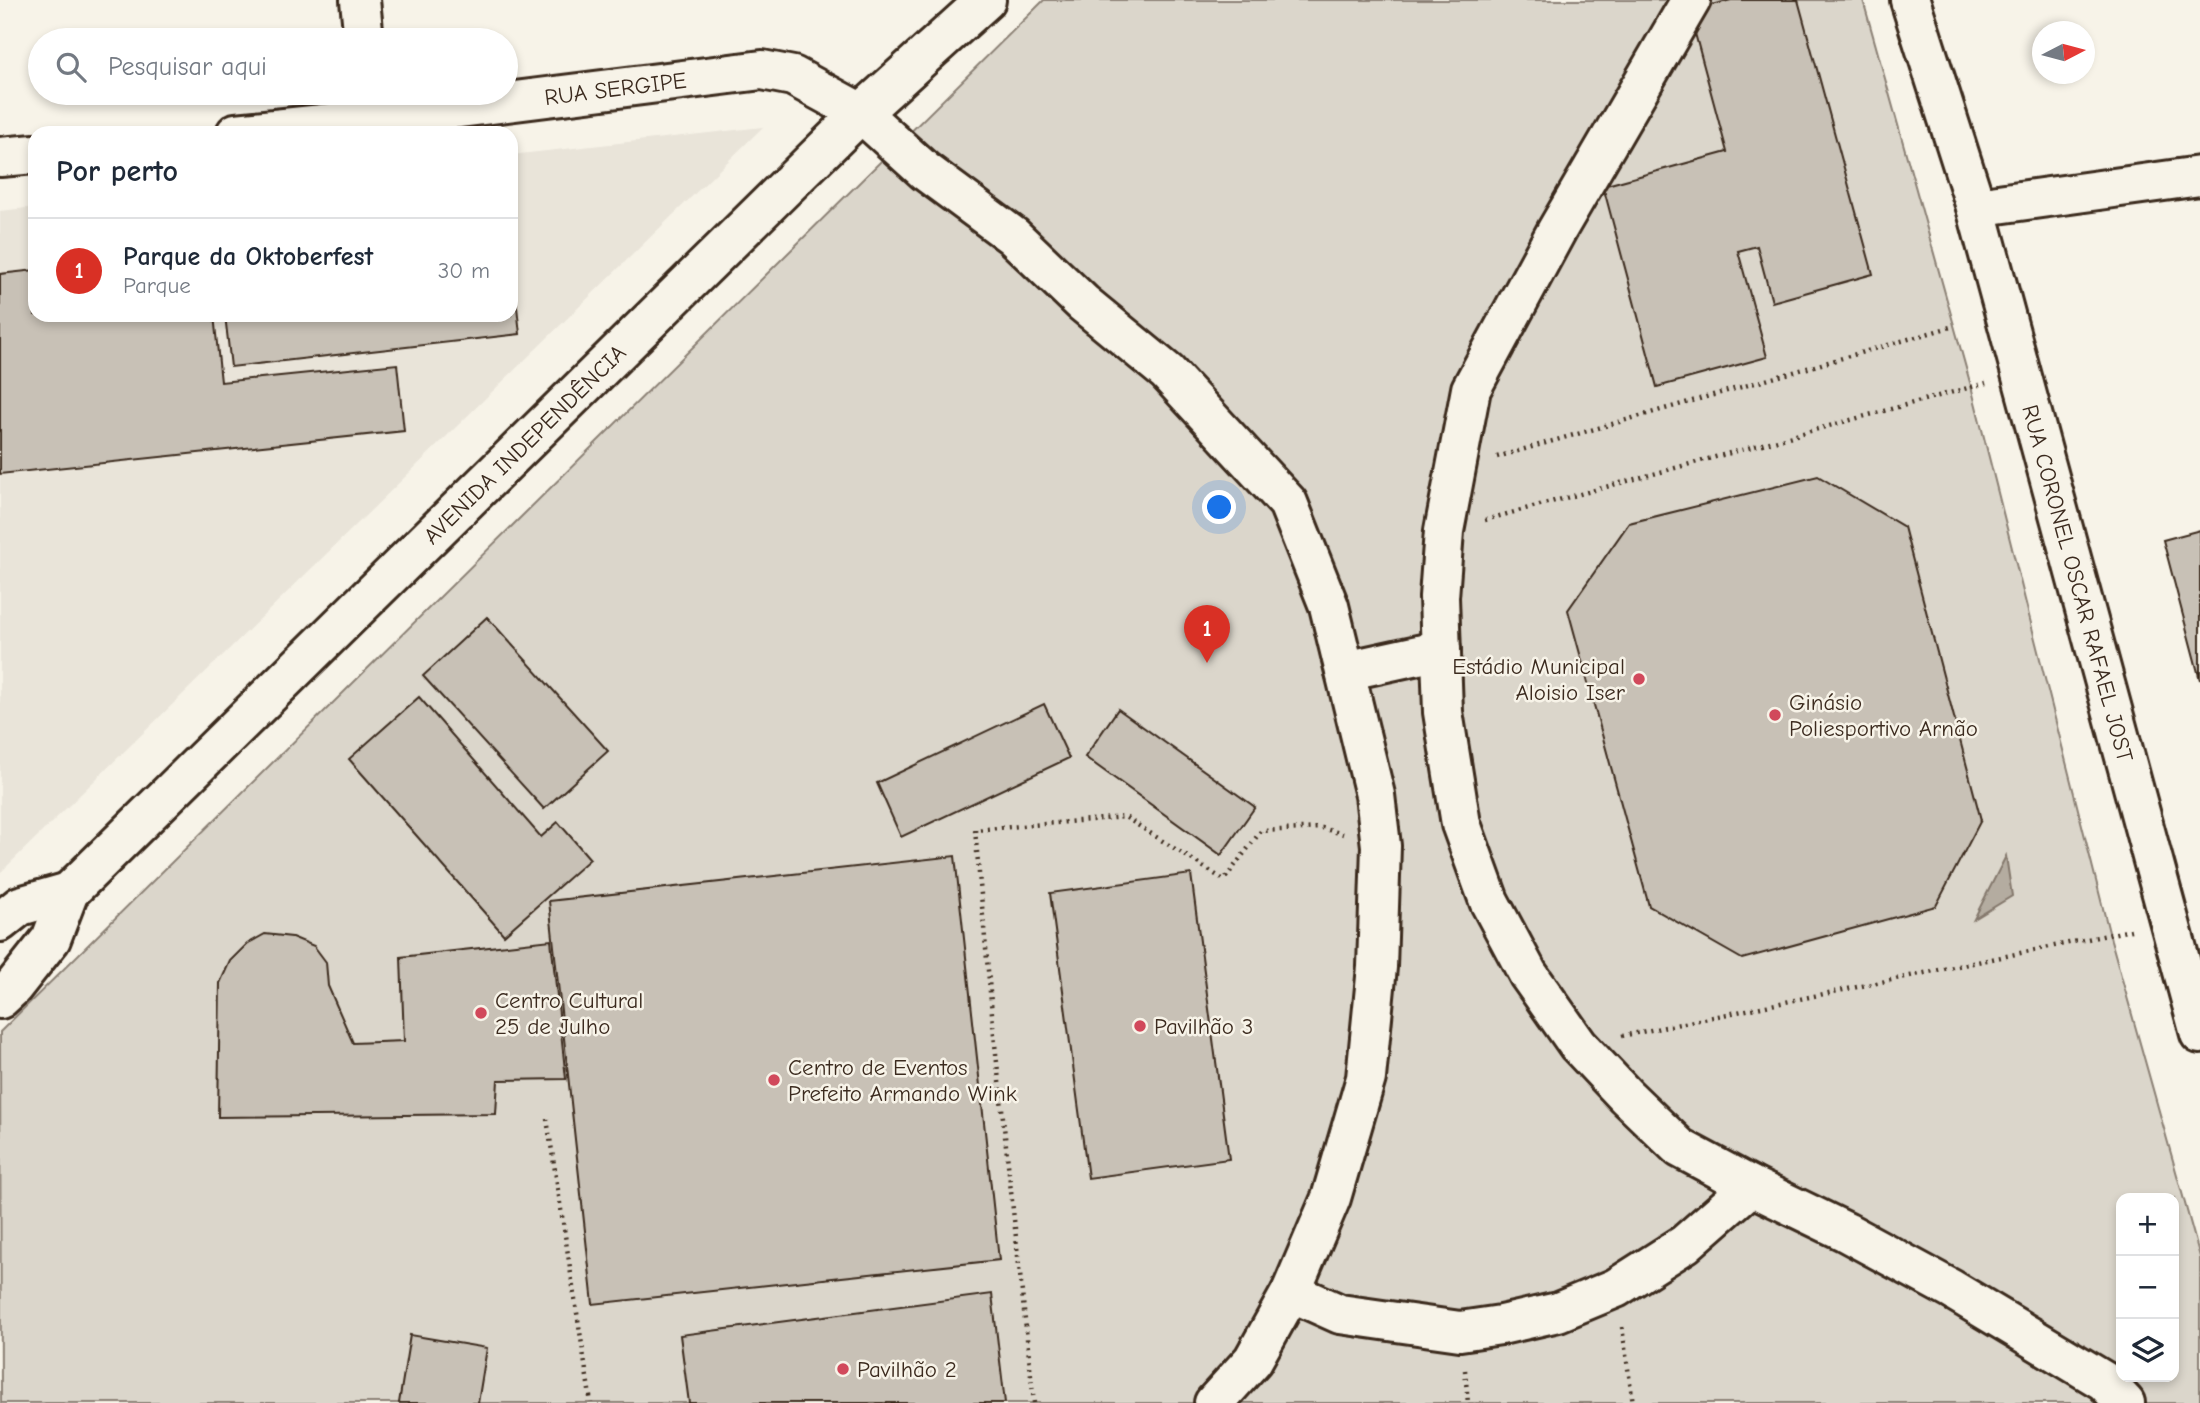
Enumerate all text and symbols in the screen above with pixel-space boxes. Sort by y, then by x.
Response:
north arrow [2032,21,2095,84]
search box [28,28,518,105]
icon: search [52,48,90,86]
text: Pesquisar aqui [108,52,267,82]
street label: RUA SERGIPE [543,66,688,111]
text: Por perto [56,154,178,189]
text: Parque da Oktoberfest [123,242,373,272]
text: 1 [74,257,84,284]
text: 30 m [438,257,490,284]
text: Parque [123,272,191,299]
street label: AVENIDA INDEPENDÊNCIA [418,339,631,549]
street label: RUA CORONEL OSCAR RAFAEL JOST [2017,402,2139,765]
your location [1202,490,1236,524]
pin: 1 [1184,605,1230,663]
place label: Estádio Municipal Aloisio Iser [1452,653,1626,706]
marker: Estádio Municipal Aloisio Iser [1631,671,1647,687]
place label: Ginásio Poliesportivo Arnão [1789,689,1978,742]
marker: Ginásio Poliesportivo Arnão [1767,707,1783,723]
place label: Centro Cultural 25 de Julho [495,987,643,1040]
marker: Centro Cultural 25 de Julho [473,1005,489,1021]
place label: Pavilhão 3 [1154,1013,1253,1040]
marker: Pavilhão 3 [1132,1018,1148,1034]
place label: Centro de Eventos Prefeito Armando Wink [788,1054,1017,1107]
marker: Centro de Eventos Prefeito Armando Wink [766,1072,782,1088]
map controls [2116,1193,2179,1382]
button: + [2116,1193,2179,1256]
button: − [2116,1256,2179,1319]
button: layers [2116,1319,2179,1382]
place label: Pavilhão 2 [857,1356,957,1383]
marker: Pavilhão 2 [835,1361,851,1377]

